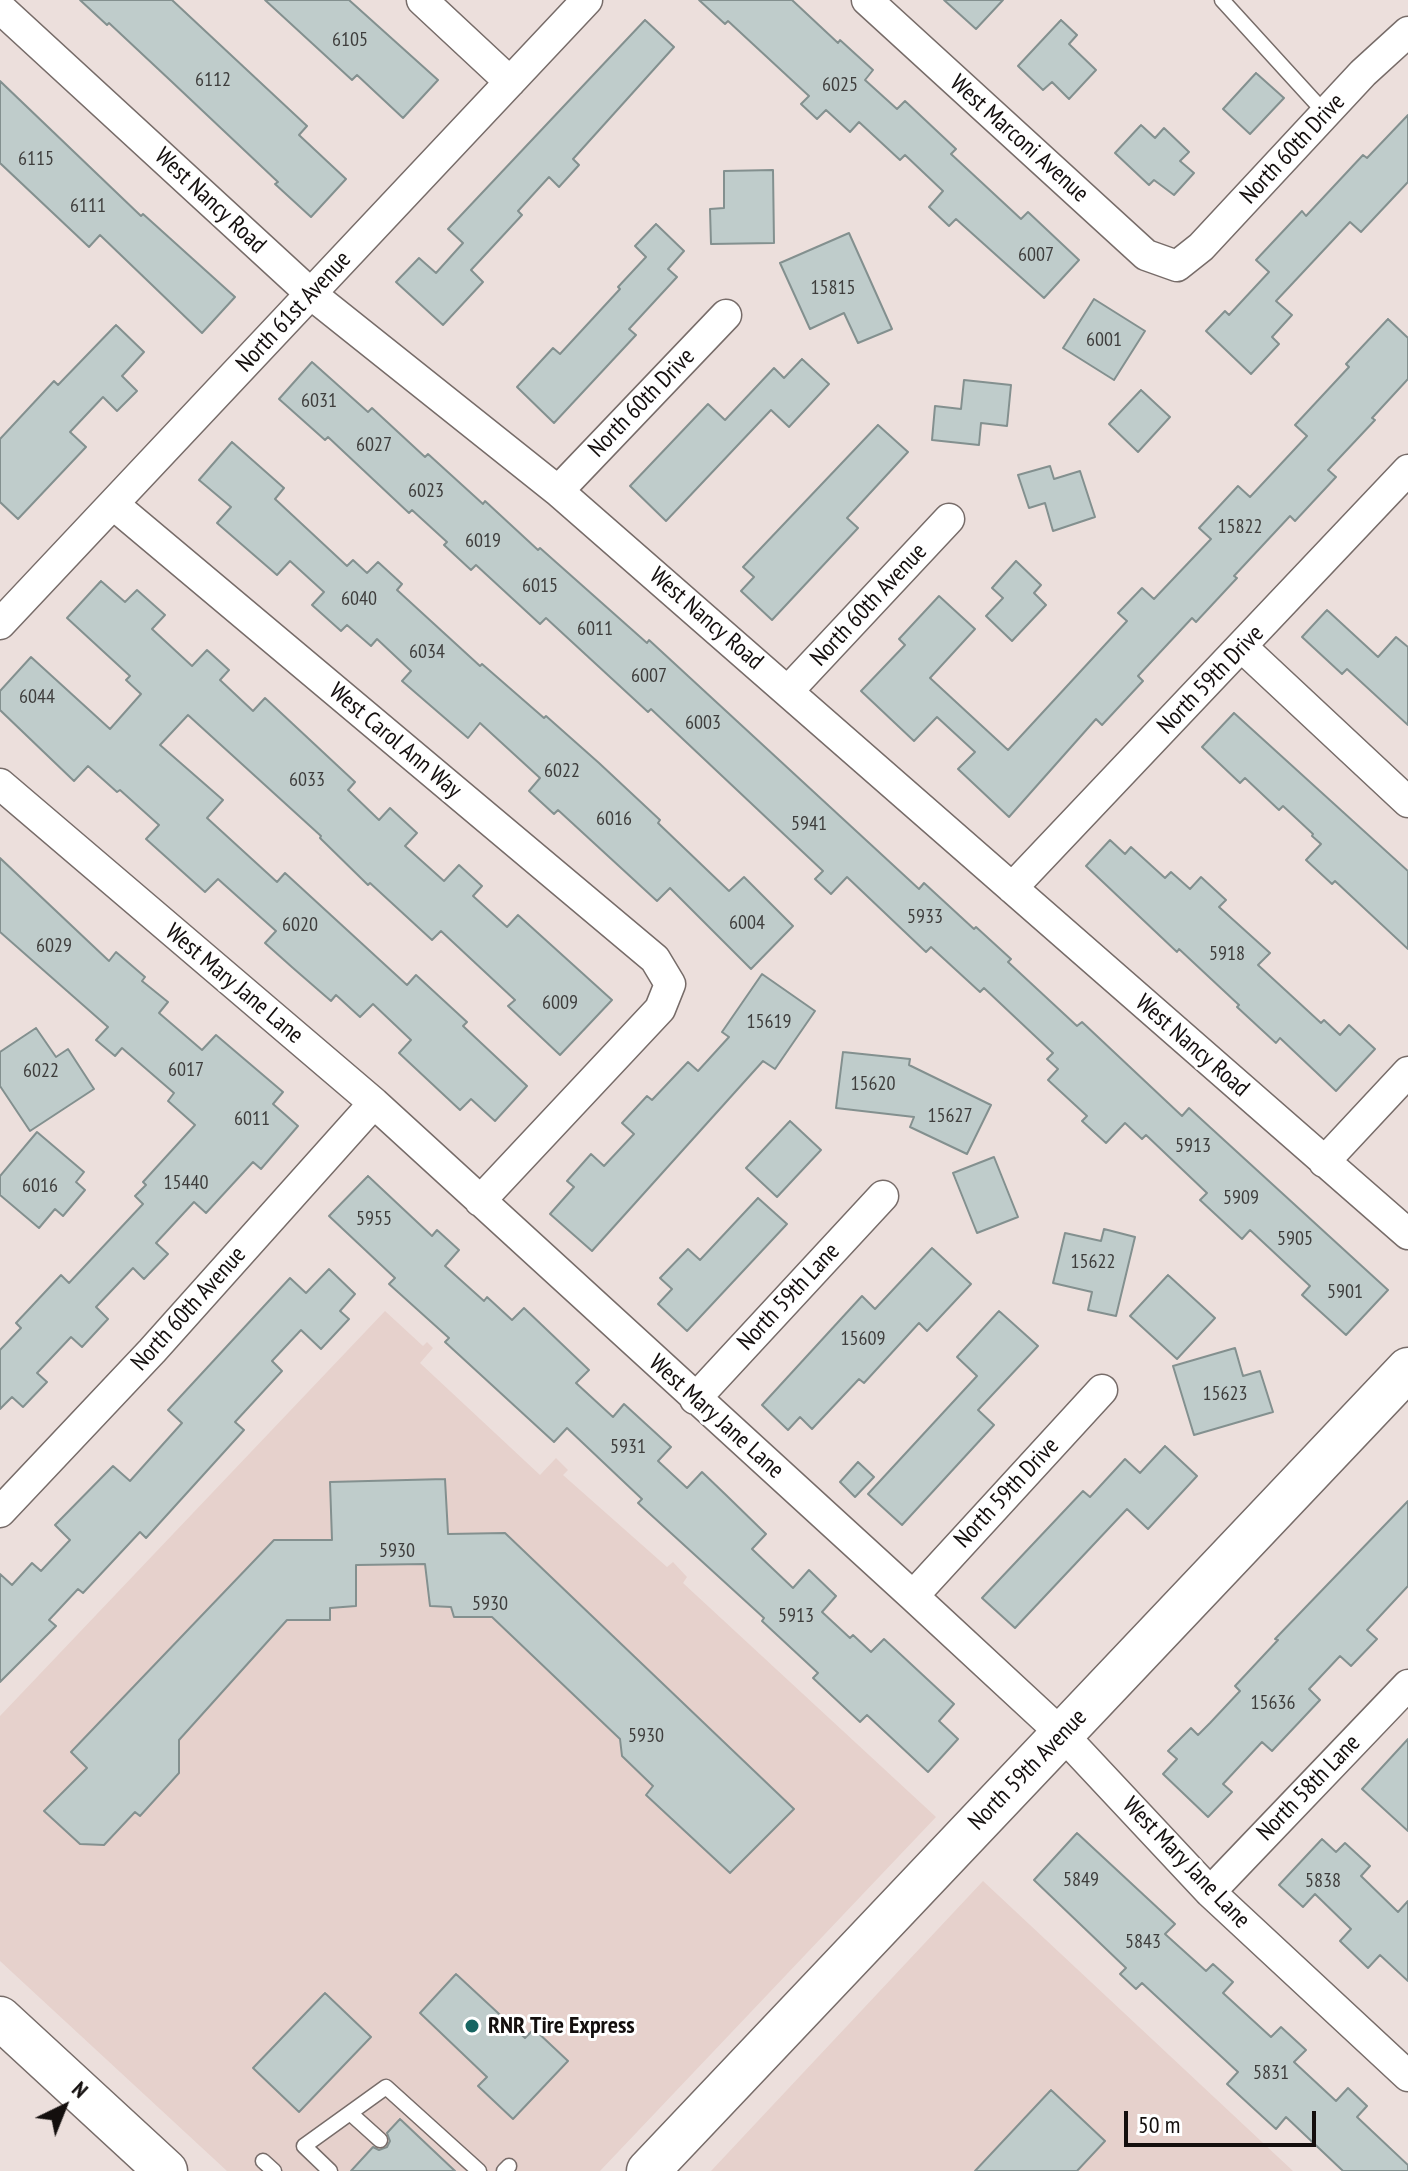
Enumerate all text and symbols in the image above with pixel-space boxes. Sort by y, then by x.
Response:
house number: 6105 [332,28,368,52]
house number: 6112 [195,68,231,92]
street label: West Marconi Avenue [944,69,1094,209]
house number: 6025 [822,73,858,97]
street label: North 60th Drive [1235,88,1351,210]
street label: West Nancy Road [148,142,272,260]
house number: 6115 [18,147,54,171]
house number: 6111 [70,194,106,218]
house number: 6007 [1018,243,1054,267]
street label: North 61st Avenue [231,246,357,378]
house number: 15815 [811,276,855,300]
house number: 6001 [1086,328,1122,352]
street label: North 60th Drive [583,343,701,463]
house number: 6031 [301,389,337,413]
house number: 6027 [356,433,392,457]
house number: 6023 [408,479,444,503]
house number: 15822 [1218,515,1262,539]
house number: 6019 [465,529,501,553]
street label: North 60th Avenue [805,538,933,672]
street label: West Nancy Road [643,562,769,676]
house number: 6015 [522,574,558,598]
house number: 6040 [341,587,377,611]
house number: 6011 [577,617,613,641]
street label: North 59th Drive [1152,620,1270,740]
house number: 6034 [409,640,445,664]
house number: 6007 [631,664,667,688]
street label: West Carol Ann Way [323,677,467,805]
house number: 6044 [19,685,55,709]
house number: 6003 [685,711,721,735]
house number: 6022 [544,759,580,783]
house number: 6033 [289,768,325,792]
house number: 6016 [596,807,632,831]
house number: 5941 [791,812,827,836]
house number: 5933 [907,905,943,929]
house number: 6004 [729,911,765,935]
house number: 6020 [282,913,318,937]
street label: West Mary Jane Lane [159,918,309,1050]
house number: 6029 [36,934,72,958]
house number: 5918 [1209,942,1245,966]
street label: West Nancy Road [1129,989,1255,1103]
house number: 6009 [542,991,578,1015]
house number: 15619 [747,1010,791,1034]
house number: 6017 [168,1058,204,1082]
house number: 6022 [23,1059,59,1083]
house number: 15620 [851,1072,895,1096]
house number: 15627 [928,1104,972,1128]
house number: 6011 [234,1107,270,1131]
house number: 5913 [1175,1134,1211,1158]
house number: 15440 [164,1171,208,1195]
house number: 6016 [22,1174,58,1198]
house number: 5909 [1223,1186,1259,1210]
house number: 5955 [356,1207,392,1231]
house number: 5905 [1277,1227,1313,1251]
street label: North 59th Lane [732,1237,846,1357]
street label: North 60th Avenue [126,1241,252,1377]
house number: 15622 [1071,1250,1115,1274]
house number: 5901 [1327,1280,1363,1304]
house number: 15609 [841,1327,885,1351]
street label: West Mary Jane Lane [643,1349,789,1485]
house number: 15623 [1203,1382,1247,1406]
street label: North 59th Drive [949,1432,1065,1554]
house number: 5931 [610,1435,646,1459]
house number: 5930 [379,1539,415,1563]
house number: 5930 [472,1592,508,1616]
house number: 5913 [778,1604,814,1628]
house number: 15636 [1251,1691,1295,1715]
street label: North 59th Avenue [963,1703,1093,1837]
house number: 5930 [628,1724,664,1748]
street label: North 58th Lane [1251,1729,1367,1847]
street label: West Mary Jane Lane [1116,1791,1256,1935]
house number: 5849 [1063,1868,1099,1892]
house number: 5838 [1305,1869,1341,1893]
house number: 5843 [1125,1930,1161,1954]
place label: RNR Tire Express [488,2012,635,2040]
marker: RNR Tire Express [463,2017,481,2035]
house number: 5831 [1253,2061,1289,2085]
north arrow [24,2067,104,2147]
text: N [66,2075,94,2104]
scale bar [1128,2095,1320,2145]
text: 50 m [1138,2109,1180,2140]

